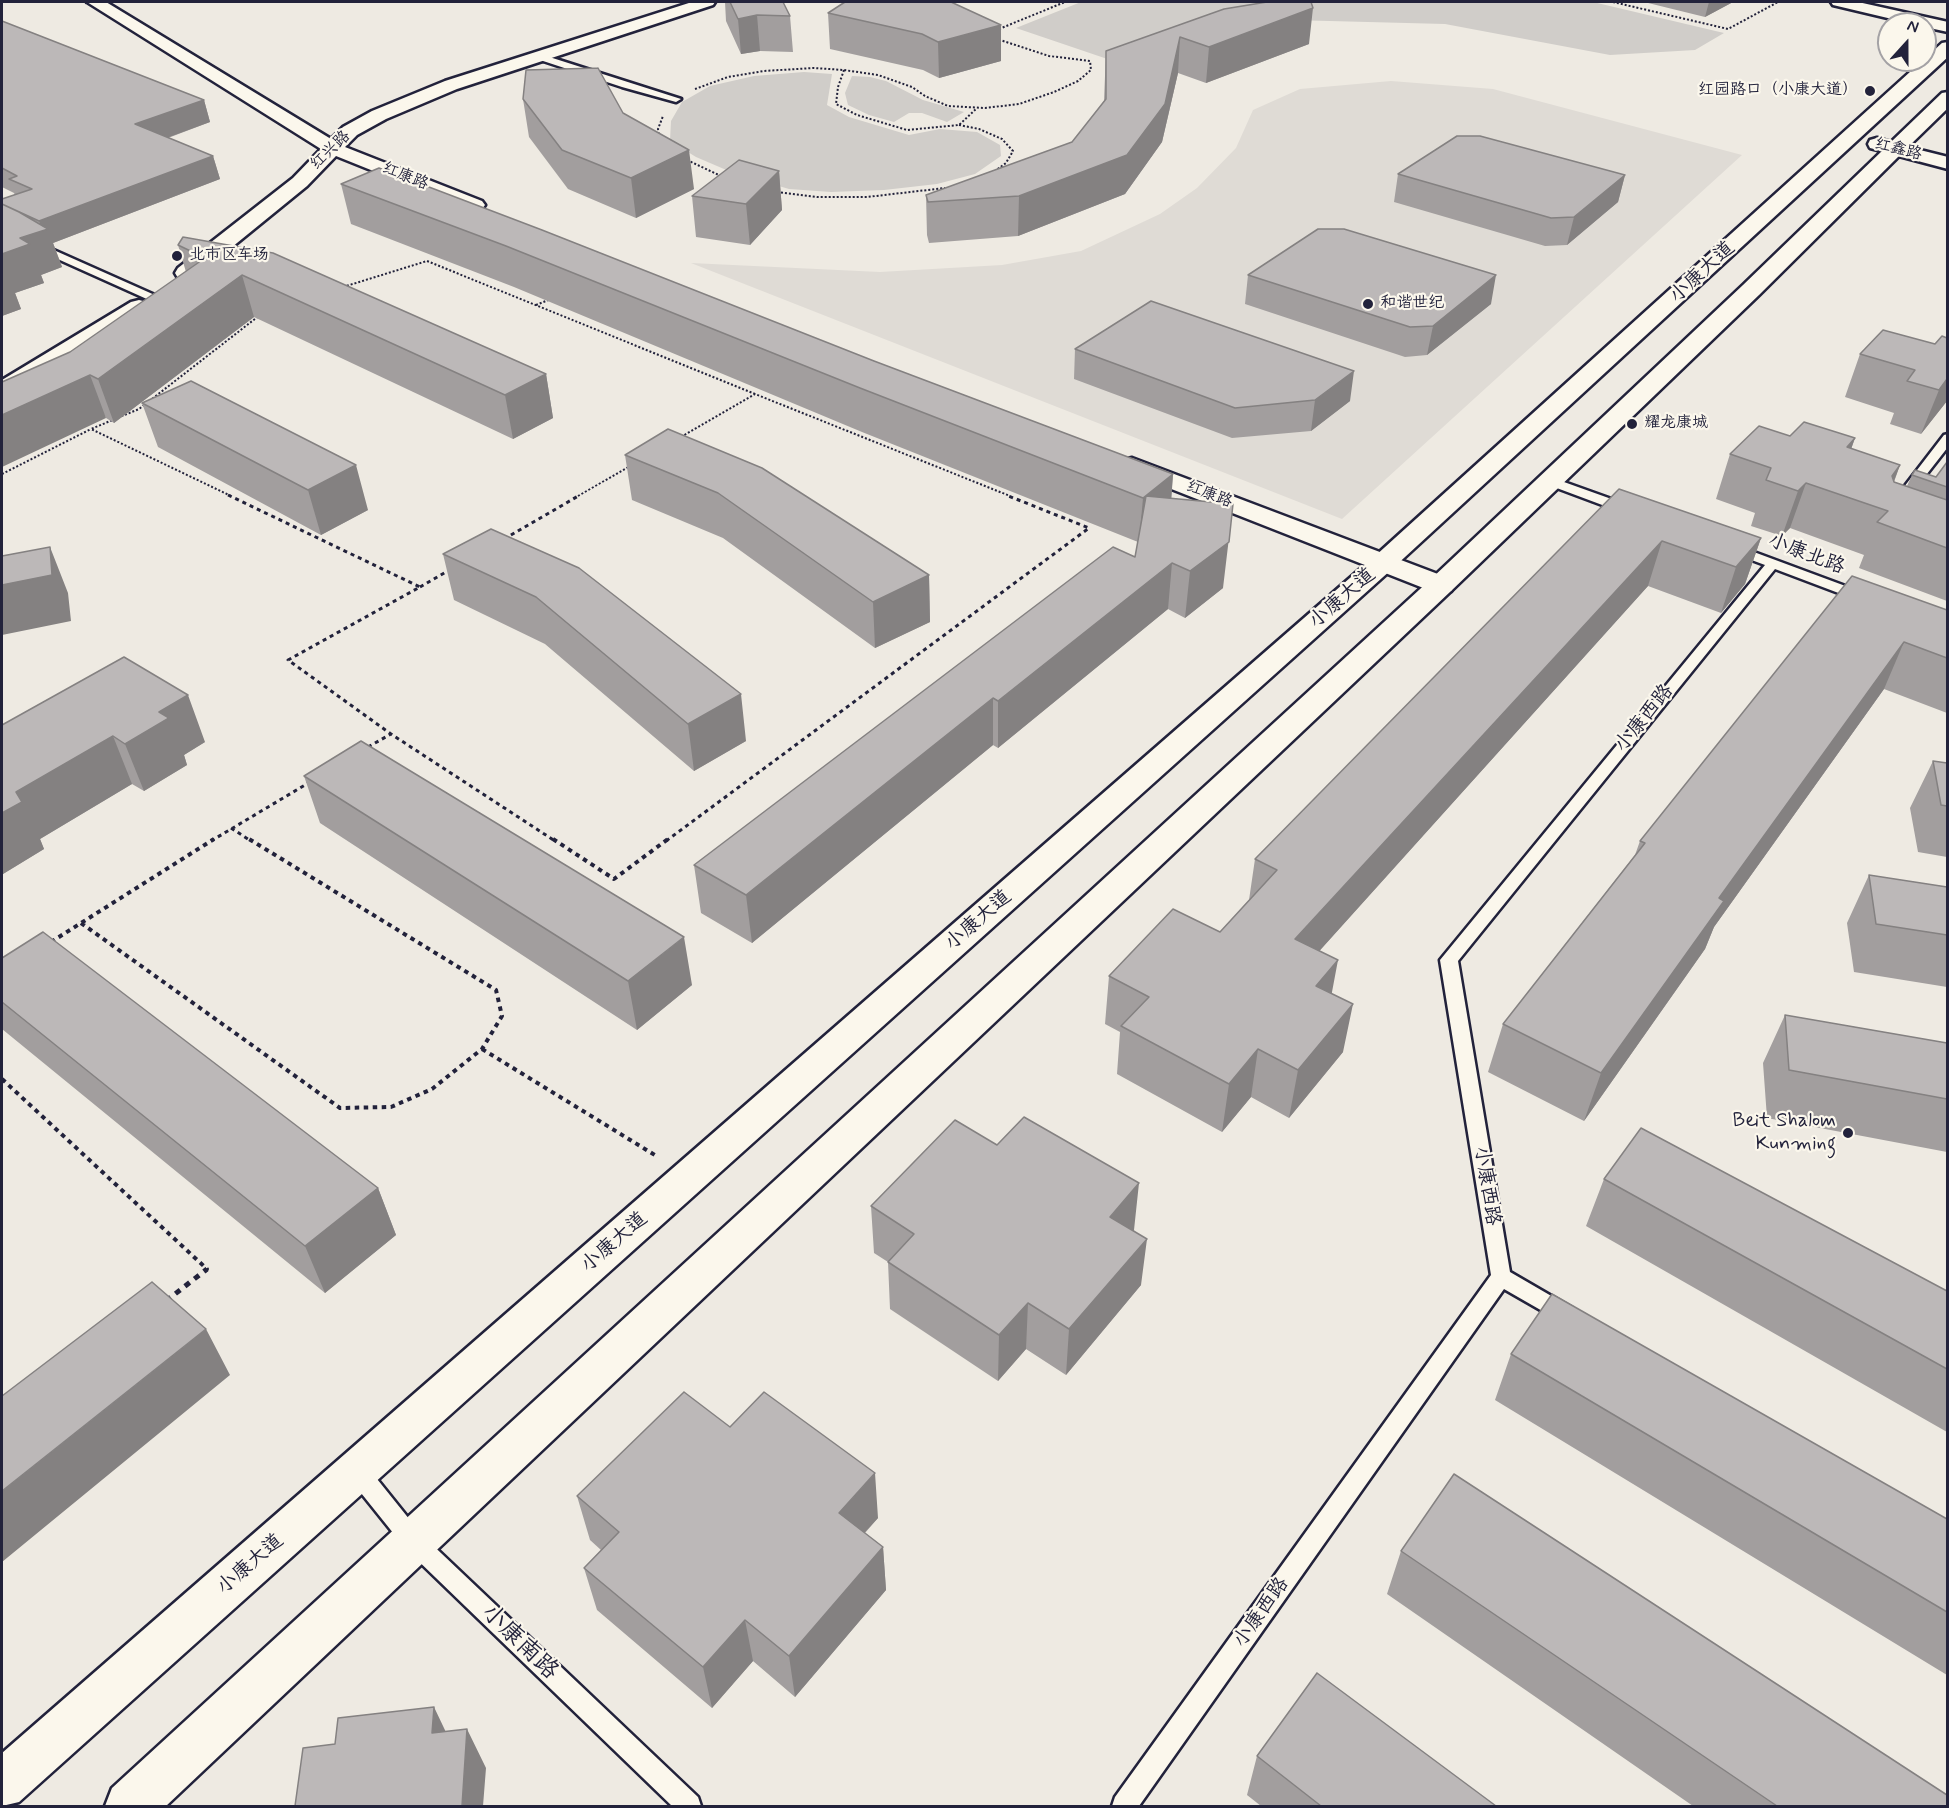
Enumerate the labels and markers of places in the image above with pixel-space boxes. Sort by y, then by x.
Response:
place label: 红园路口（小康大道） [1698,81,1858,101]
marker: 红园路口（小康大道） [1863,84,1877,98]
place label: 北市区车场 [189,246,269,266]
marker: 北市区车场 [170,249,184,263]
place label: 和谐世纪 [1380,294,1444,314]
marker: 和谐世纪 [1361,297,1375,311]
place label: 耀龙康城 [1644,414,1708,434]
marker: 耀龙康城 [1625,417,1639,431]
place label: Beit Shalom Kunming [1733,1110,1836,1157]
marker: Beit Shalom Kunming [1841,1126,1855,1140]

